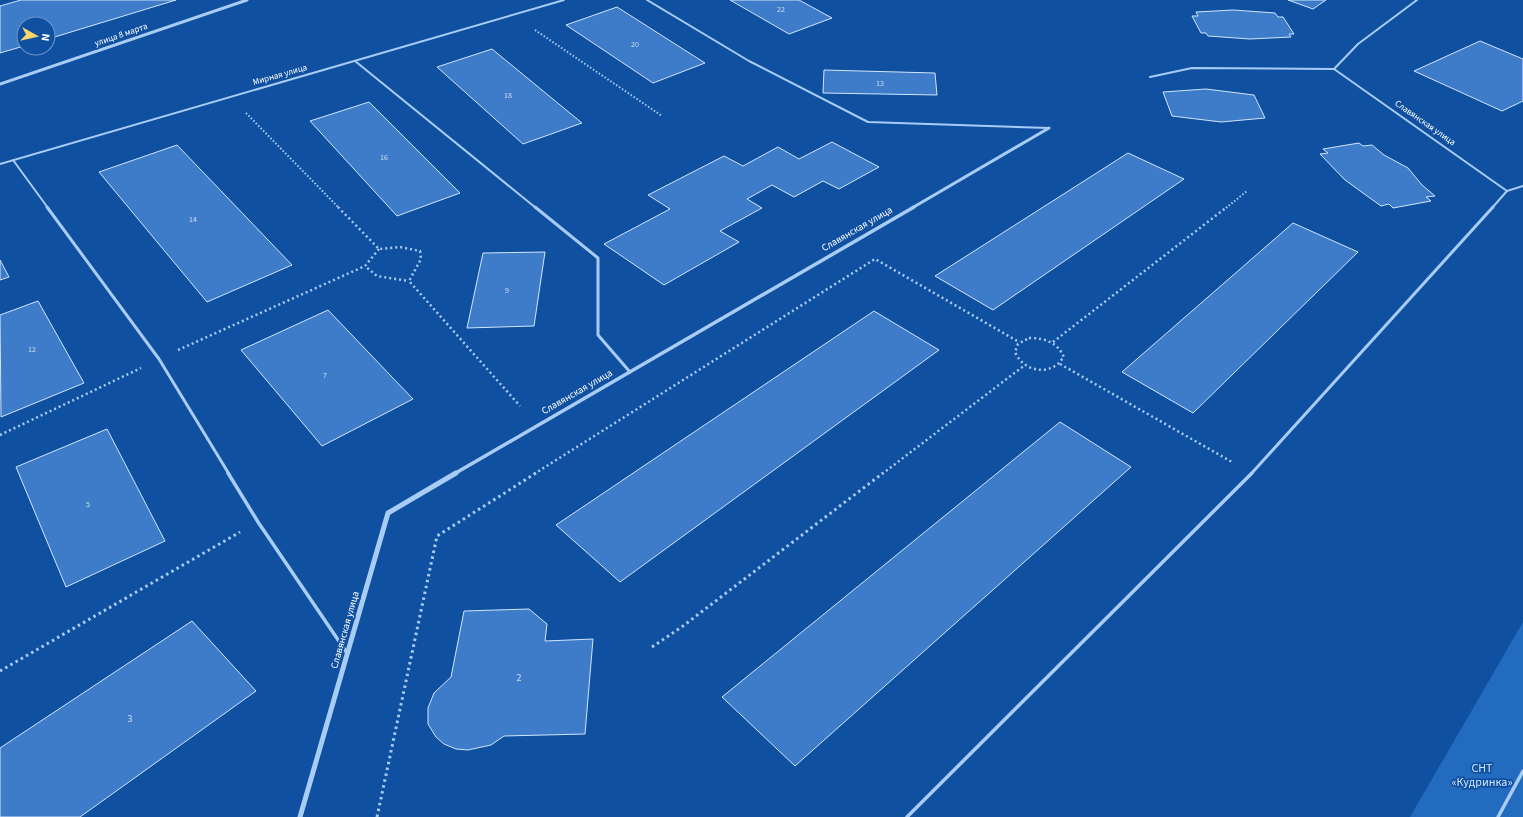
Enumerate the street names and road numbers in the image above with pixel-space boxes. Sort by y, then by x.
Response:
street label: улица 8 марта [93,20,149,50]
street label: Мирная улица [251,61,309,89]
street label: Славянская улица [1392,97,1458,149]
street label: Славянская улица [819,203,895,255]
street label: Славянская улица [539,366,615,418]
street label: Славянская улица [327,590,363,670]

